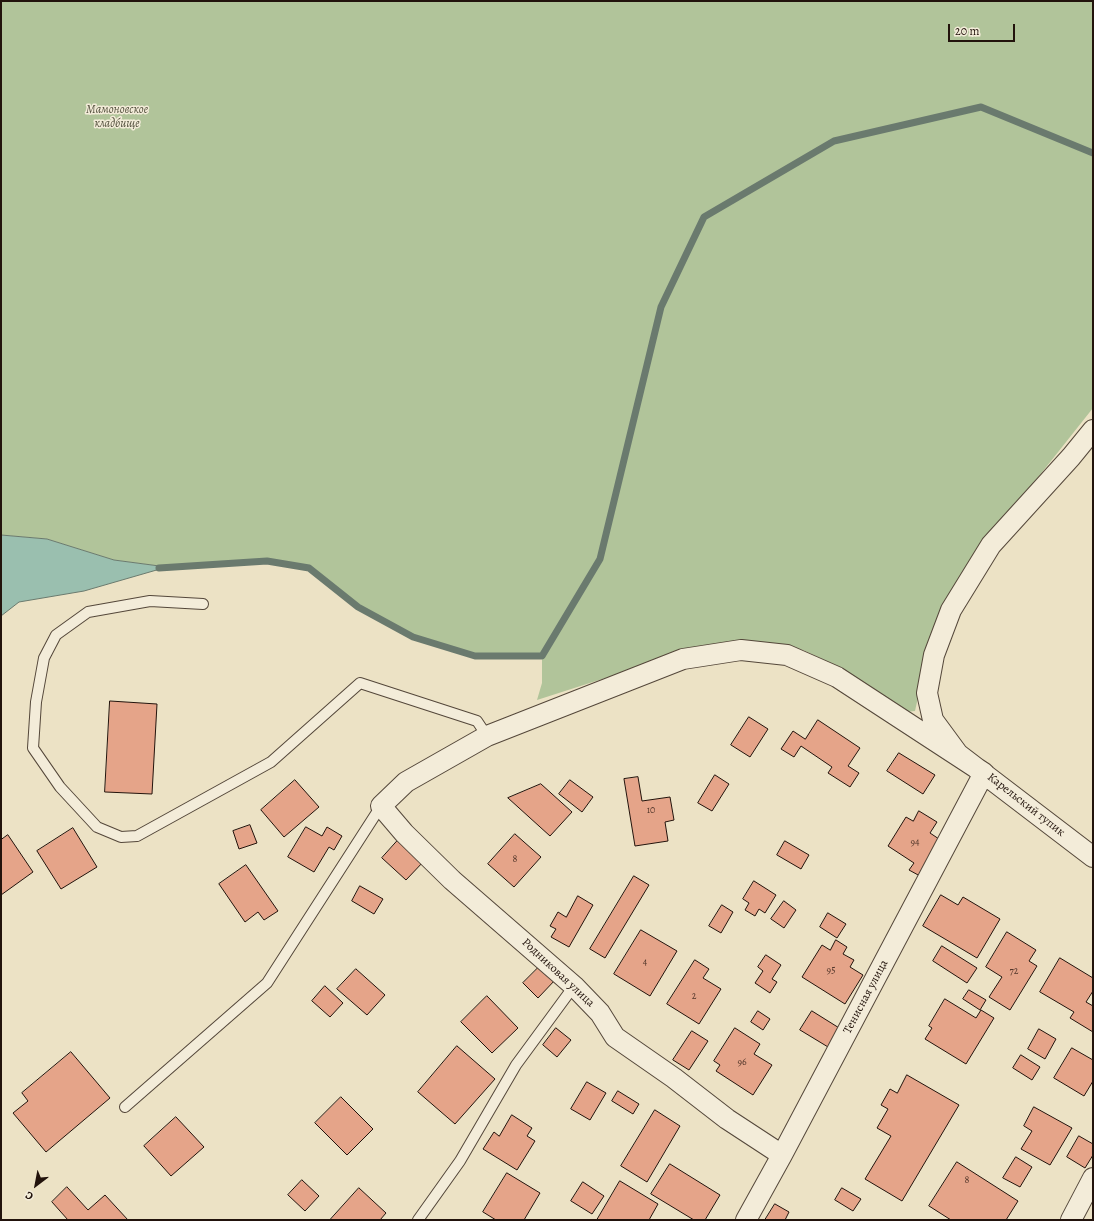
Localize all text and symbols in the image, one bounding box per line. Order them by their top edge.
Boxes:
scale bar [950,16,1017,42]
text: 20 m [955,23,979,39]
park label: Мамоновское кладбище [86,103,148,131]
street label: Карельский тупик [984,770,1068,840]
house number: 10 [647,805,655,817]
house number: 94 [910,837,920,849]
house number: 8 [513,854,517,866]
street label: Родниковая улица [519,936,597,1010]
house number: 4 [643,957,647,969]
street label: Тенисная улица [840,957,892,1037]
house number: 95 [827,965,835,977]
house number: 72 [1010,966,1018,978]
house number: 2 [692,991,696,1003]
house number: 96 [737,1057,747,1069]
north arrow [16,1165,56,1205]
house number: 8 [965,1175,969,1187]
text: С [23,1187,36,1204]

